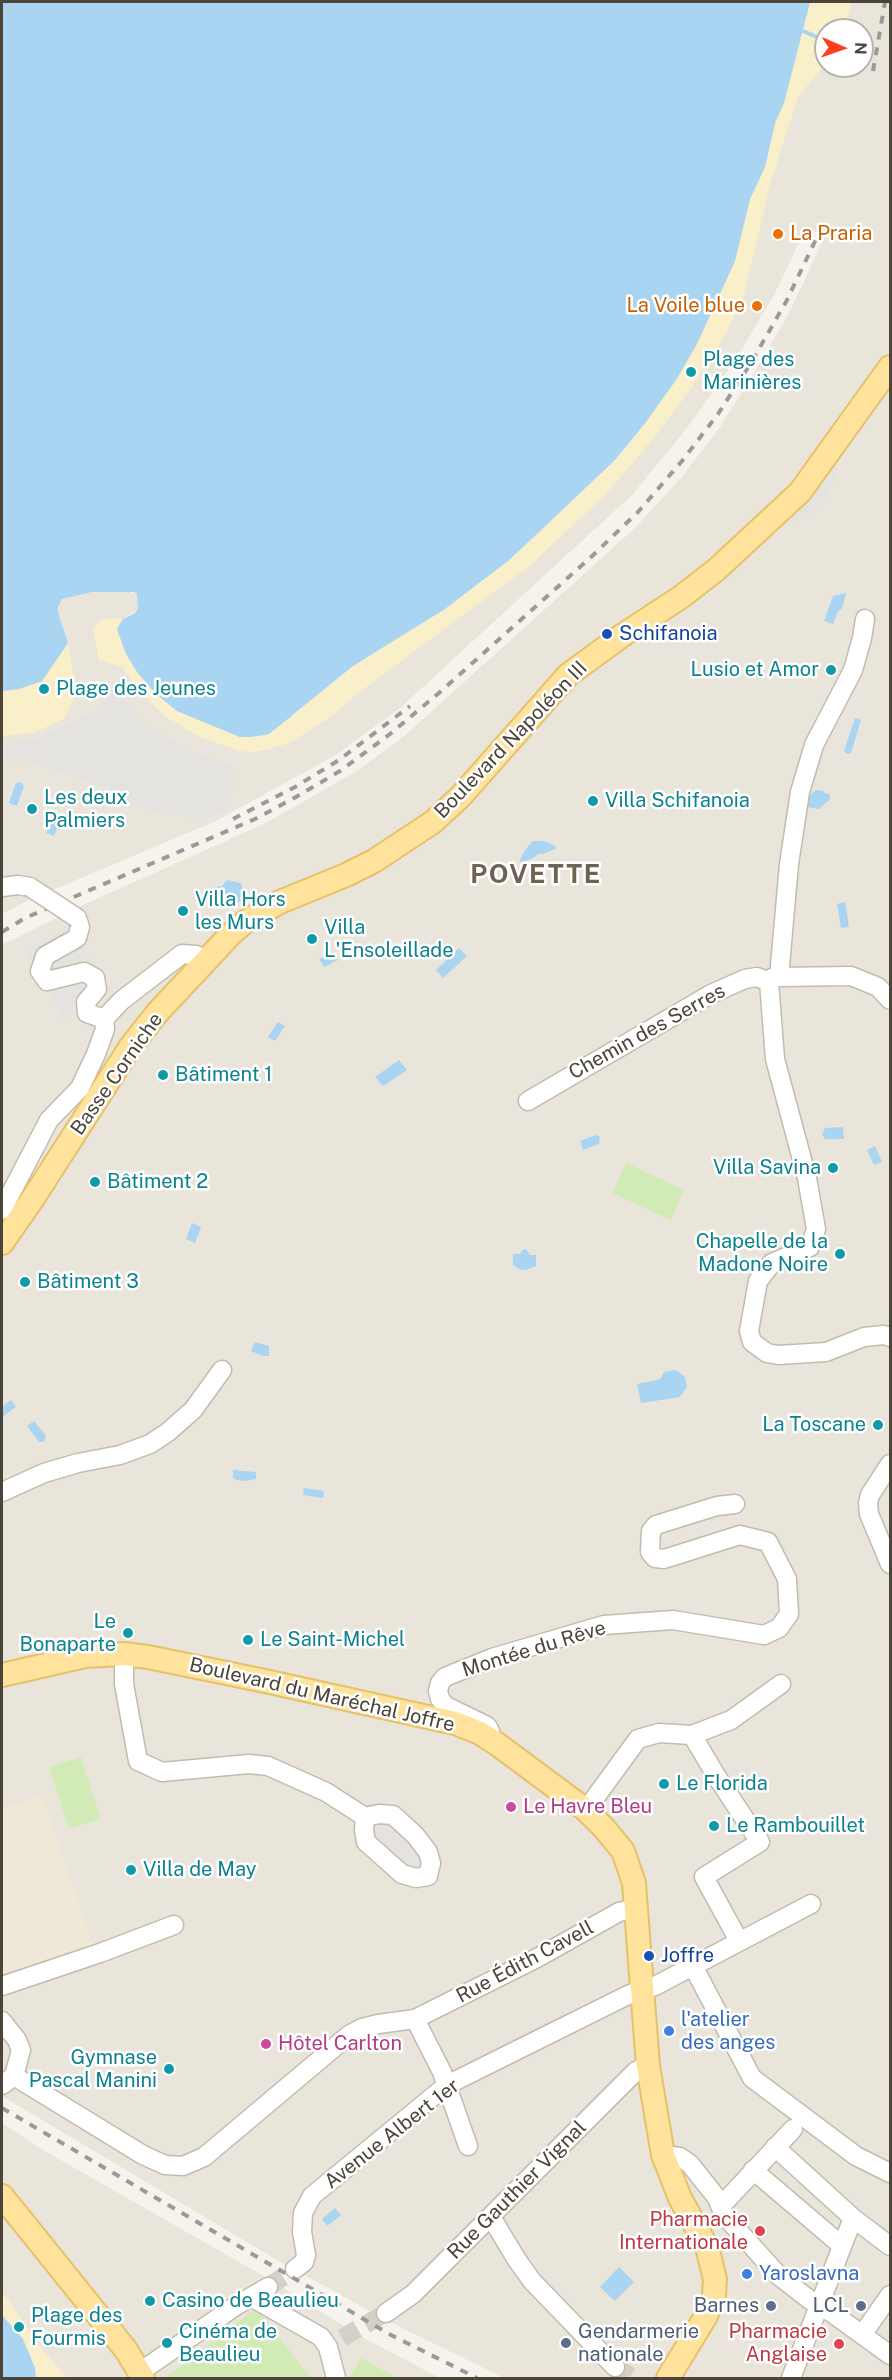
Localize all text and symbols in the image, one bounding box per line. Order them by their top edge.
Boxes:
north arrow [814,18,874,78]
text: N [851,42,870,55]
place label: La Praria [790,222,872,246]
marker: La Praria [771,227,785,241]
place label: La Voile blue [627,294,745,318]
marker: La Voile blue [750,299,764,313]
place label: Plage des Marinières [703,348,801,395]
marker: Plage des Marinières [684,365,698,379]
place label: Schifanoia [619,622,718,646]
marker: Schifanoia [600,627,614,641]
street label: Boulevard Napoléon III [430,656,592,824]
place label: Lusio et Amor [690,658,819,682]
marker: Lusio et Amor [824,663,838,677]
place label: Plage des Jeunes [56,677,216,701]
marker: Plage des Jeunes [37,682,51,696]
place label: Les deux Palmiers [44,786,128,833]
place label: Villa Schifanoia [605,789,750,813]
marker: Villa Schifanoia [586,794,600,808]
marker: Les deux Palmiers [25,802,39,816]
district label: POVETTE [470,859,602,891]
place label: Villa Hors les Murs [195,888,286,935]
marker: Villa Hors les Murs [176,904,190,918]
place label: Villa L'Ensoleillade [324,916,454,963]
marker: Villa L'Ensoleillade [305,932,319,946]
street label: Chemin des Serres [565,979,729,1085]
street label: Basse Corniche [66,1008,168,1140]
place label: Bâtiment 1 [175,1063,272,1087]
marker: Bâtiment 1 [156,1068,170,1082]
place label: Villa Savina [713,1156,821,1180]
marker: Villa Savina [826,1161,840,1175]
place label: Bâtiment 2 [107,1170,208,1194]
marker: Bâtiment 2 [88,1175,102,1189]
place label: Chapelle de la Madone Noire [696,1230,828,1277]
marker: Chapelle de la Madone Noire [833,1247,847,1261]
place label: Bâtiment 3 [37,1270,139,1294]
marker: Bâtiment 3 [18,1275,32,1289]
place label: La Toscane [762,1413,866,1437]
marker: La Toscane [871,1418,885,1432]
place label: Le Bonaparte [19,1610,116,1657]
street label: Montée du Rêve [459,1616,609,1682]
marker: Le Bonaparte [121,1626,135,1640]
place label: Le Saint-Michel [260,1628,405,1652]
marker: Le Saint-Michel [241,1633,255,1647]
street label: Boulevard du Maréchal Joffre [187,1653,457,1737]
place label: Le Florida [676,1772,768,1796]
marker: Le Florida [657,1777,671,1791]
place label: Le Havre Bleu [523,1795,652,1819]
marker: Le Havre Bleu [504,1800,518,1814]
place label: Le Rambouillet [726,1814,865,1838]
marker: Le Rambouillet [707,1819,721,1833]
place label: Villa de May [143,1858,256,1882]
marker: Villa de May [124,1863,138,1877]
street label: Rue Édith Cavell [452,1916,598,2008]
place label: Joffre [661,1944,714,1968]
marker: Joffre [642,1949,656,1963]
place label: l'atelier des anges [681,2008,775,2055]
marker: l'atelier des anges [662,2024,676,2038]
place label: Hôtel Carlton [278,2032,402,2056]
marker: Hôtel Carlton [259,2037,273,2051]
place label: Gymnase Pascal Manini [29,2046,157,2093]
marker: Gymnase Pascal Manini [162,2062,176,2076]
street label: Avenue Albert 1er [320,2074,464,2194]
street label: Rue Gauthier Vignal [443,2116,591,2264]
place label: Pharmacie Internationale [619,2208,748,2255]
marker: Pharmacie Internationale [753,2224,767,2238]
place label: Yaroslavna [759,2262,859,2286]
marker: Yaroslavna [740,2267,754,2281]
place label: Casino de Beaulieu [162,2289,339,2313]
marker: Casino de Beaulieu [143,2294,157,2308]
place label: Barnes [694,2294,759,2318]
place label: LCL [813,2294,849,2318]
marker: Barnes [764,2299,778,2313]
marker: LCL [854,2299,868,2313]
place label: Plage des Fourmis [31,2304,122,2351]
marker: Plage des Fourmis [12,2320,26,2334]
place label: Cinéma de Beaulieu [179,2320,277,2367]
place label: Gendarmerie nationale [578,2320,699,2367]
place label: Pharmacie Anglaise [729,2320,827,2367]
marker: Cinéma de Beaulieu [160,2336,174,2350]
marker: Gendarmerie nationale [559,2336,573,2350]
marker: Pharmacie Anglaise [832,2337,846,2351]

